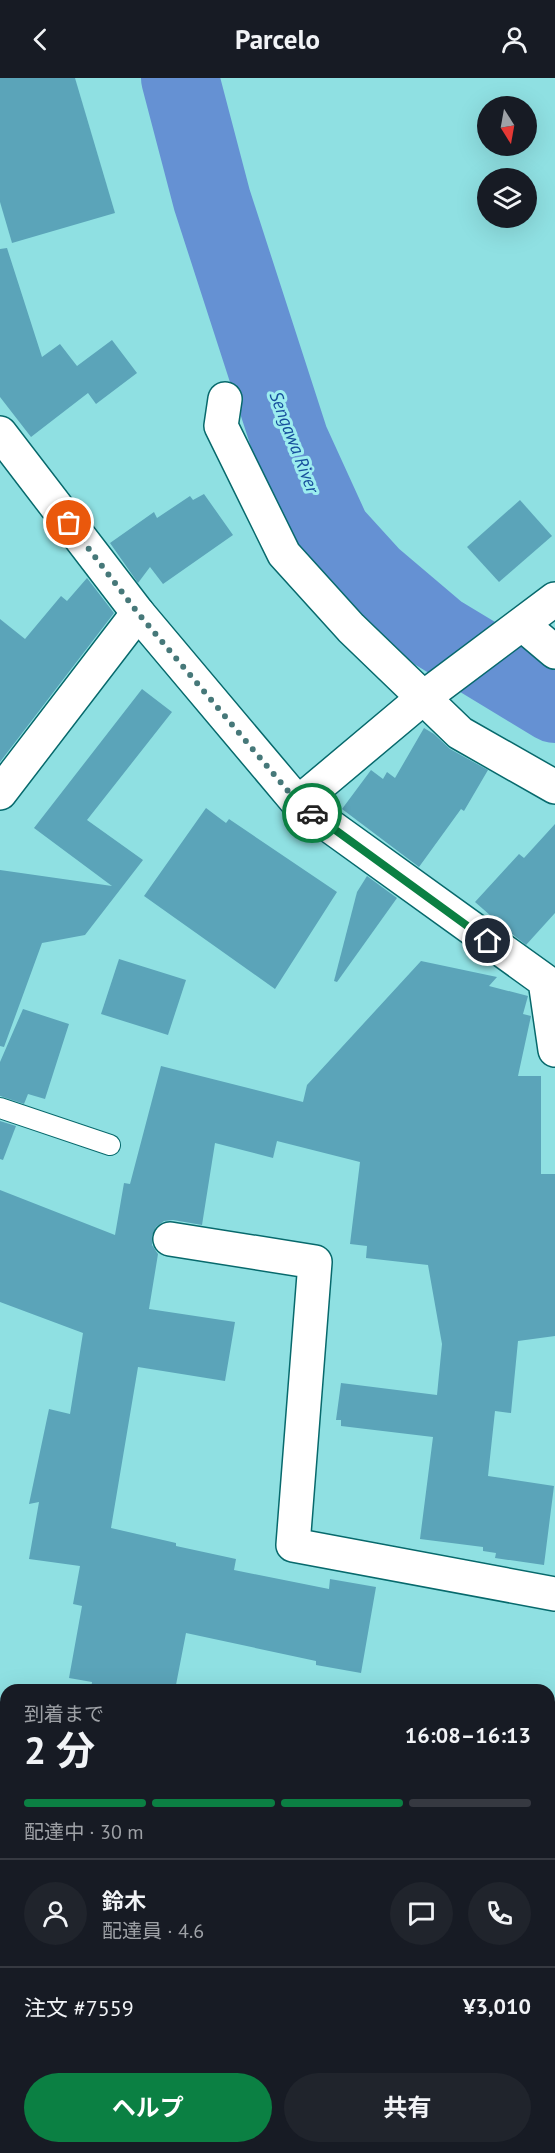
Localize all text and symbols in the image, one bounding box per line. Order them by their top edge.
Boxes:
text: Parcelo [235,22,320,56]
icon: back [24,23,57,56]
icon: person [498,23,531,56]
north arrow [477,96,537,156]
map controls [477,96,537,228]
button: layers [477,168,537,228]
water label: Sengawa River [265,388,325,497]
pin [43,497,94,548]
icon: bag [52,506,85,539]
courier [282,783,342,843]
icon: car [296,797,329,830]
pin [462,915,513,966]
icon: home [471,924,504,957]
text: 到着まで [24,1701,104,1727]
text: 16:08–16:13 [405,1721,531,1749]
text: 2 分 [24,1724,95,1775]
text: 配達中 · 30 m [24,1819,143,1845]
button: person [24,1882,87,1945]
button: chat [390,1882,453,1945]
button: phone [468,1882,531,1945]
text: 鈴木 [102,1887,146,1915]
text: 配達員 · 4.6 [102,1918,204,1944]
text: ¥3,010 [463,1992,531,2020]
text: 注文 #7559 [24,1994,134,2022]
button: ヘルプ [24,2073,272,2142]
button: 共有 [284,2073,531,2142]

